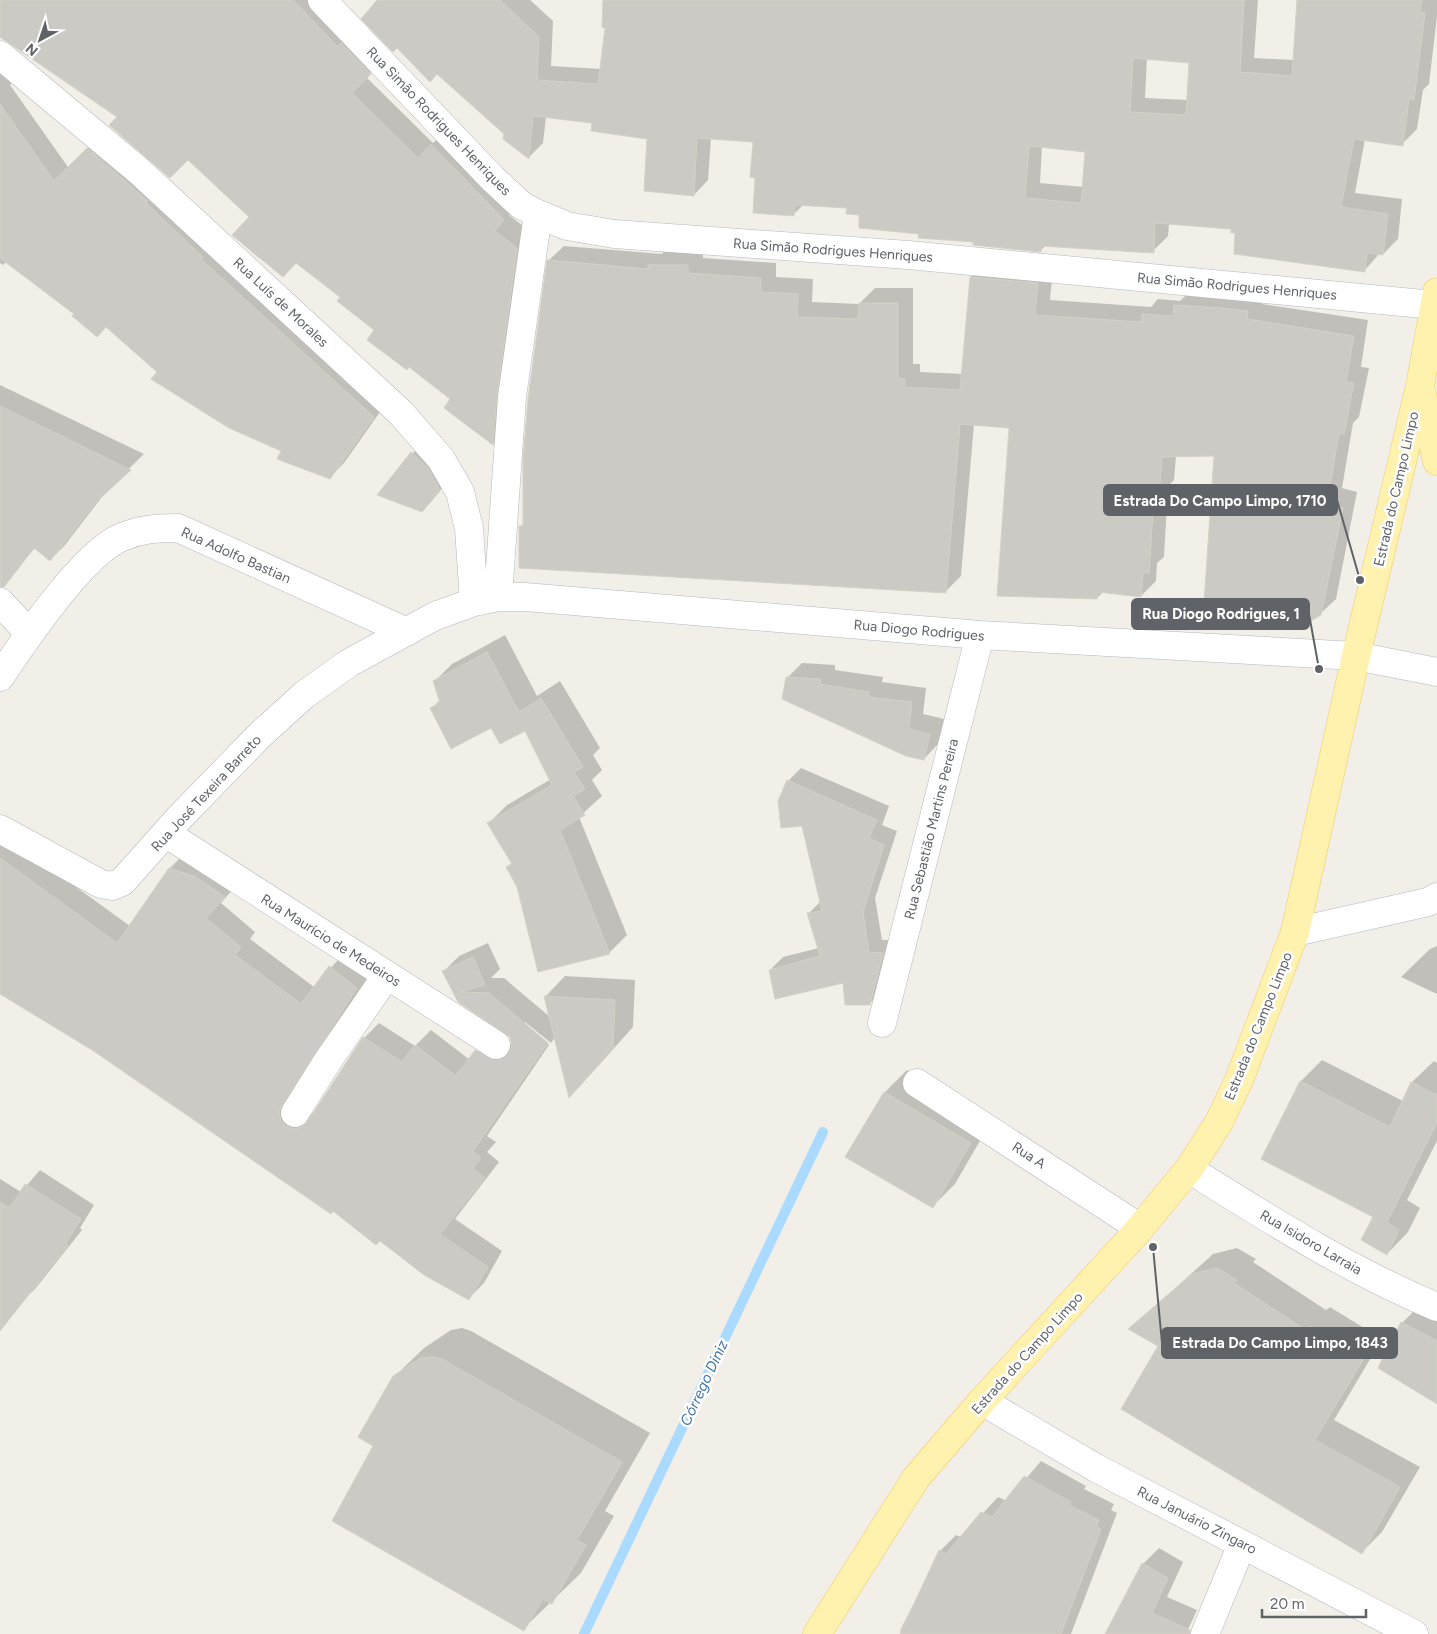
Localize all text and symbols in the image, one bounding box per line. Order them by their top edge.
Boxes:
north arrow [15,15,65,65]
text: N [22,40,42,60]
street label: Rua Simão Rodrigues Henriques [363,43,514,199]
street label: Rua Simão Rodrigues Henriques [732,235,934,266]
street label: Rua Luís de Morales [230,254,332,351]
street label: Rua Simão Rodrigues Henriques [1136,269,1338,304]
street label: Estrada do Campo Limpo [1370,410,1423,568]
callout: Estrada Do Campo Limpo, 1710 [1104,485,1337,515]
text: Estrada Do Campo Limpo, 1710 [1113,492,1327,510]
street label: Rua Adolfo Bastian [178,524,293,587]
callout: Rua Diogo Rodrigues, 1 [1132,599,1309,629]
text: Rua Diogo Rodrigues, 1 [1142,605,1300,623]
street label: Rua Diogo Rodrigues [853,616,985,645]
street label: Rua José Texeira Barreto [148,731,265,855]
street label: Rua Sebastião Martins Pereira [901,737,962,921]
street label: Rua Maurício de Medeiros [258,890,404,990]
street label: Estrada do Campo Limpo [1221,950,1296,1103]
street label: Rua A [1009,1138,1049,1173]
street label: Rua Isidoro Larraia [1257,1206,1365,1278]
street label: Estrada do Campo Limpo [968,1289,1087,1418]
callout: Estrada Do Campo Limpo, 1843 [1162,1328,1397,1358]
text: Estrada Do Campo Limpo, 1843 [1172,1334,1388,1352]
water label: Córrego Diniz [676,1337,732,1429]
street label: Rua Januário Zingaro [1134,1483,1259,1558]
scale bar [1262,1586,1366,1618]
text: 20 m [1270,1595,1304,1613]

